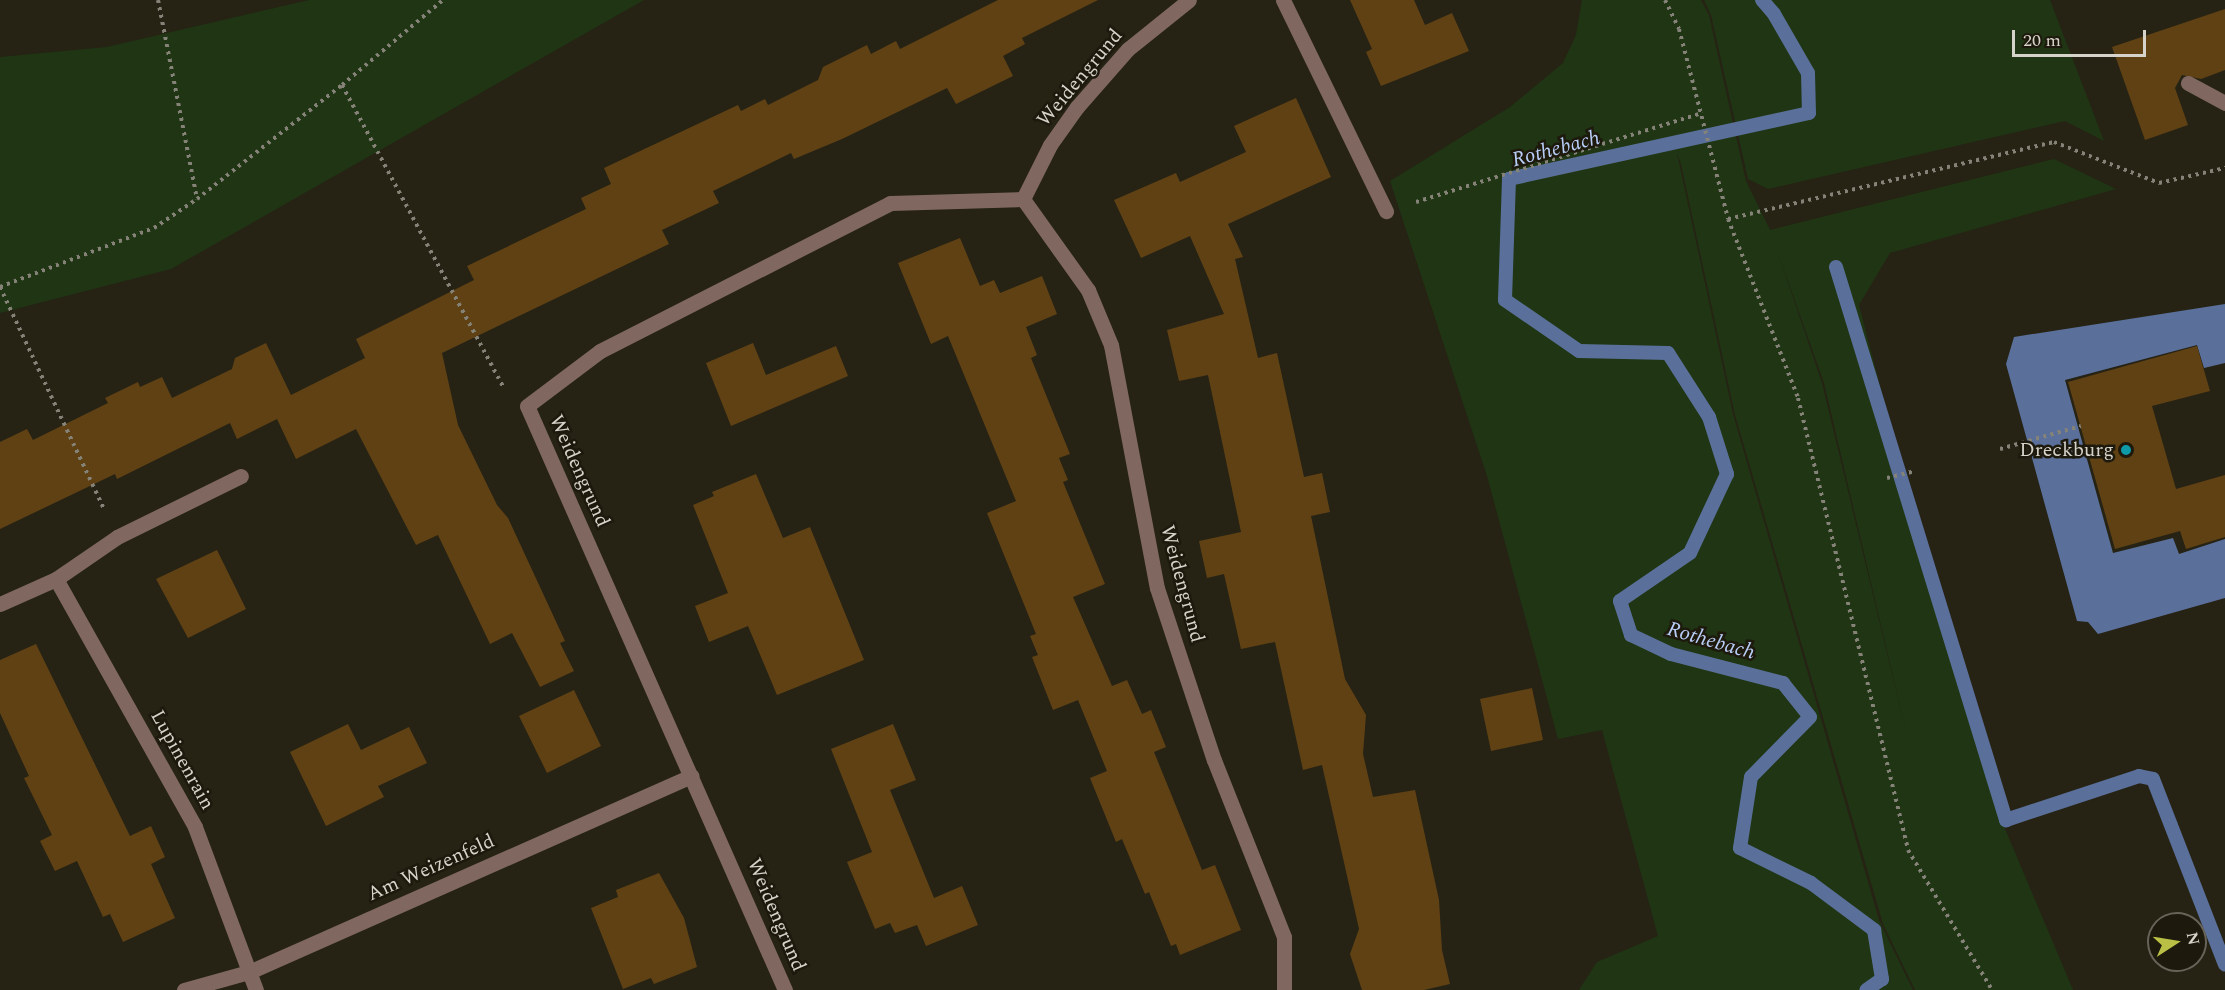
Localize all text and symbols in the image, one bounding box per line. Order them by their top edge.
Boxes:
scale bar [2015,18,2148,56]
street label: Weidengrund [1032,24,1128,132]
text: 20 m [2023,27,2061,54]
water label: Rothebach [1509,125,1603,173]
street label: Weidengrund [544,411,614,531]
place label: Dreckburg [2019,438,2114,462]
marker: Dreckburg [2119,443,2133,457]
street label: Weidengrund [1155,523,1209,645]
water label: Rothebach [1664,616,1758,666]
street label: Lupinenrain [145,706,219,814]
street label: Am Weizenfeld [364,829,498,907]
street label: Weidengrund [741,855,811,975]
north arrow [2147,912,2207,972]
text: N [2180,930,2206,948]

